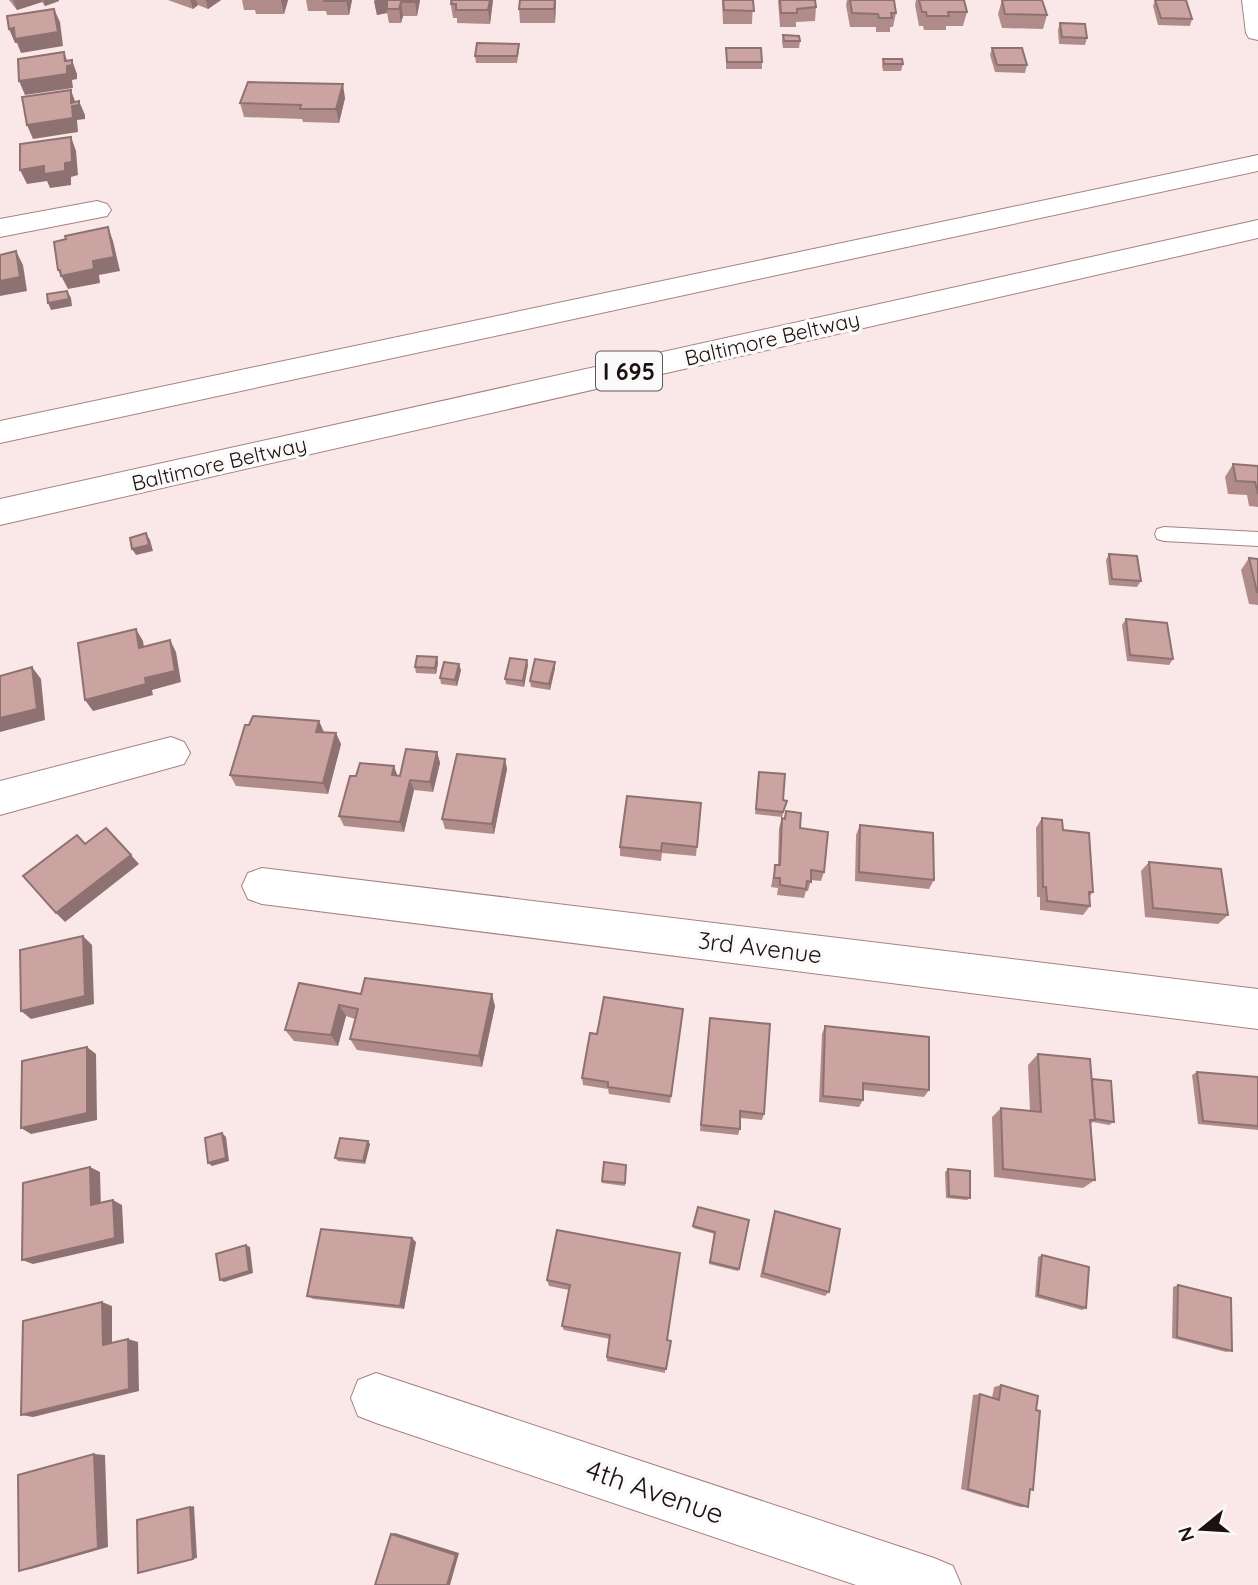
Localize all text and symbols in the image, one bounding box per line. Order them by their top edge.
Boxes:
street label: Baltimore Beltway [682,305,862,371]
road number: I 695 [596,352,662,390]
street label: Baltimore Beltway [129,430,309,496]
street label: 3rd Avenue [696,925,824,969]
street label: 4th Avenue [581,1451,729,1531]
north arrow [1167,1494,1237,1564]
text: N [1172,1524,1199,1545]

